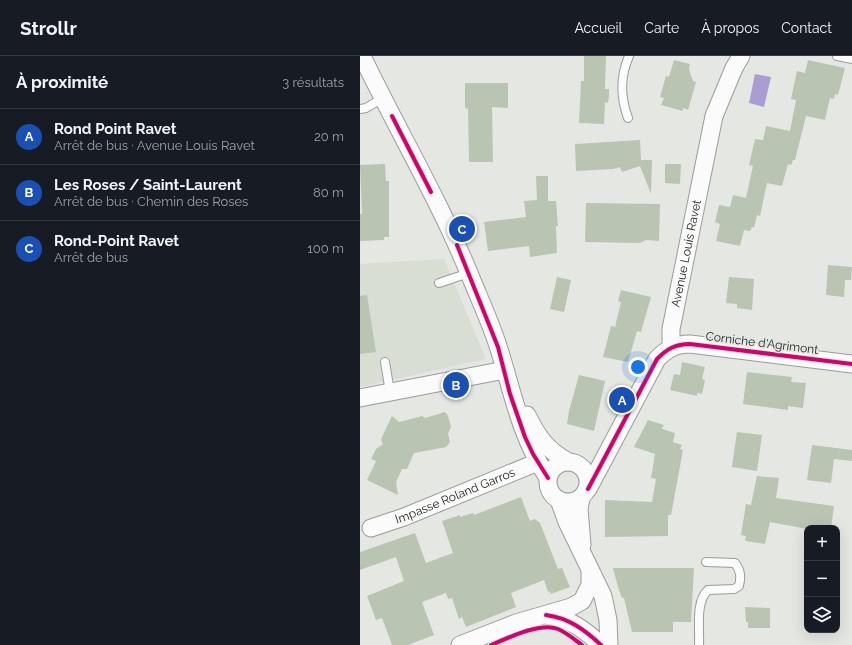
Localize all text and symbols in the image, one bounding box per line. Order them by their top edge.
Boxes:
text: Strollr [20,17,77,39]
text: Accueil [574,20,622,36]
text: Carte [644,20,679,36]
text: À propos [701,20,759,36]
text: Contact [781,20,832,36]
text: À proximité [16,72,108,92]
text: 3 résultats [282,75,344,90]
text: Rond Point Ravet [54,120,176,138]
text: A [25,129,33,144]
text: 20 m [314,129,344,144]
text: Arrêt de bus · Avenue Louis Ravet [54,138,255,153]
text: Les Roses / Saint-Laurent [54,176,242,194]
text: B [25,185,33,200]
text: 80 m [313,185,344,200]
text: Arrêt de bus · Chemin des Roses [54,194,248,209]
street label: Avenue Louis Ravet [669,199,704,308]
pin: C [449,214,475,244]
text: Rond-Point Ravet [54,232,179,250]
text: C [25,241,33,256]
text: 100 m [307,241,344,256]
text: Arrêt de bus [54,250,128,265]
street label: Corniche d'Agrimont [705,329,819,357]
your location [628,357,648,377]
pin: B [443,370,469,400]
pin: A [609,385,635,415]
street label: Impasse Roland Garros [393,465,517,526]
map controls [804,525,840,633]
button: + [804,525,840,561]
button: − [804,561,840,597]
button: layers [804,597,840,633]

